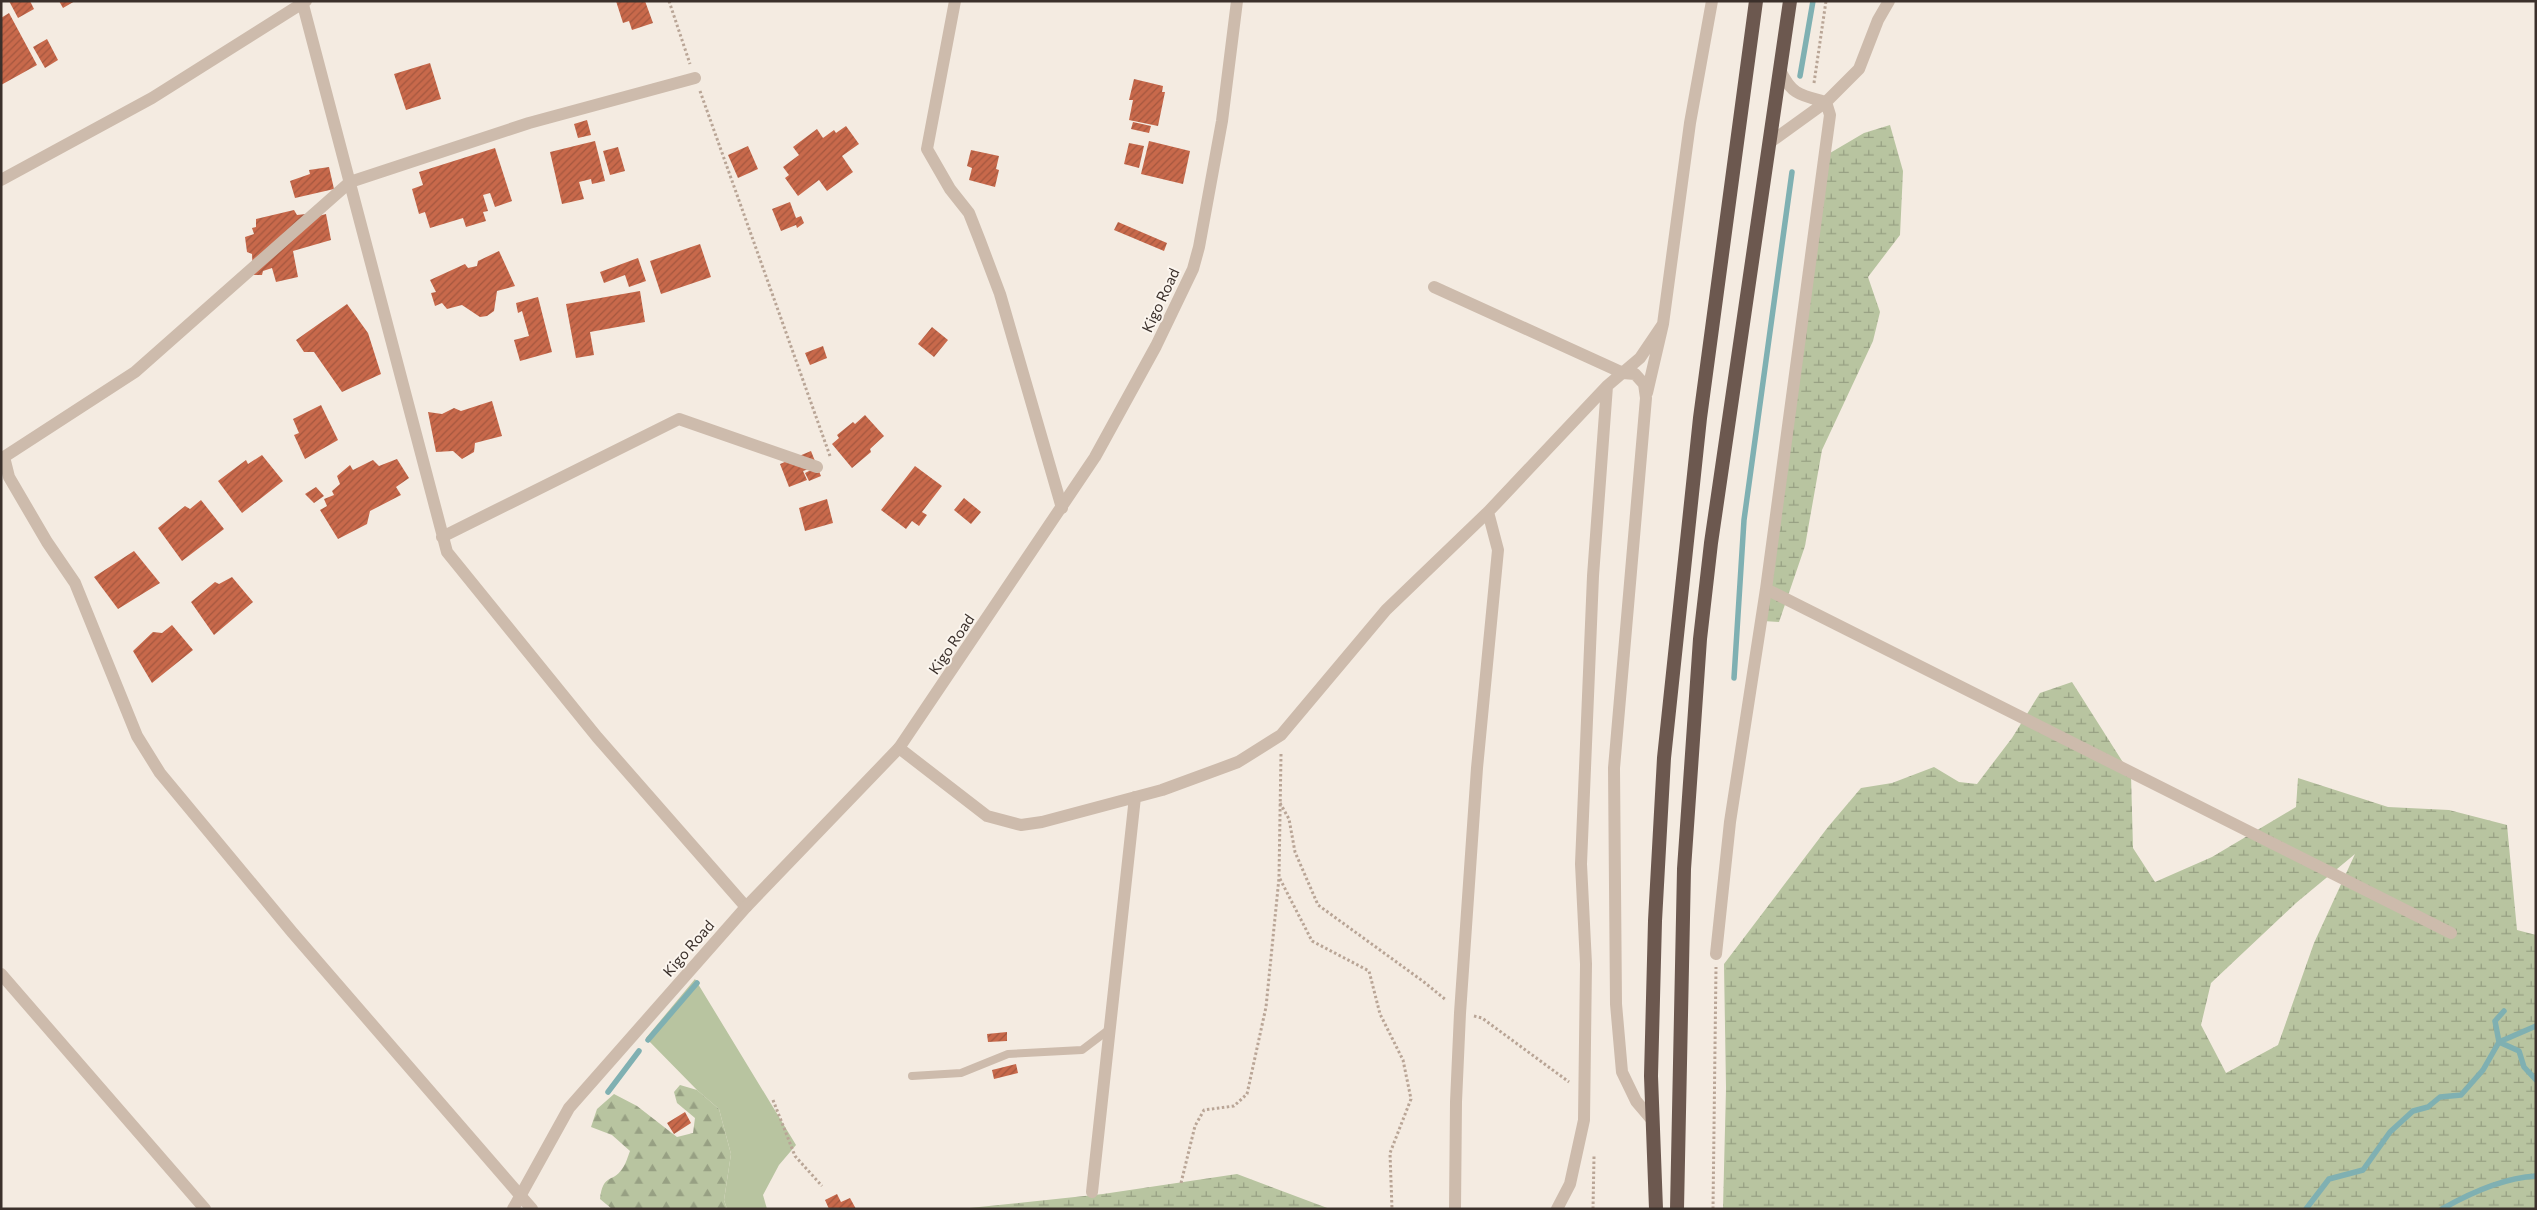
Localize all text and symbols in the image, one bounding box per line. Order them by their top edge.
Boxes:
street label: Kigo Road [1137,265,1183,335]
street label: Kigo Road [924,610,978,678]
street label: Kigo Road [659,916,717,980]

